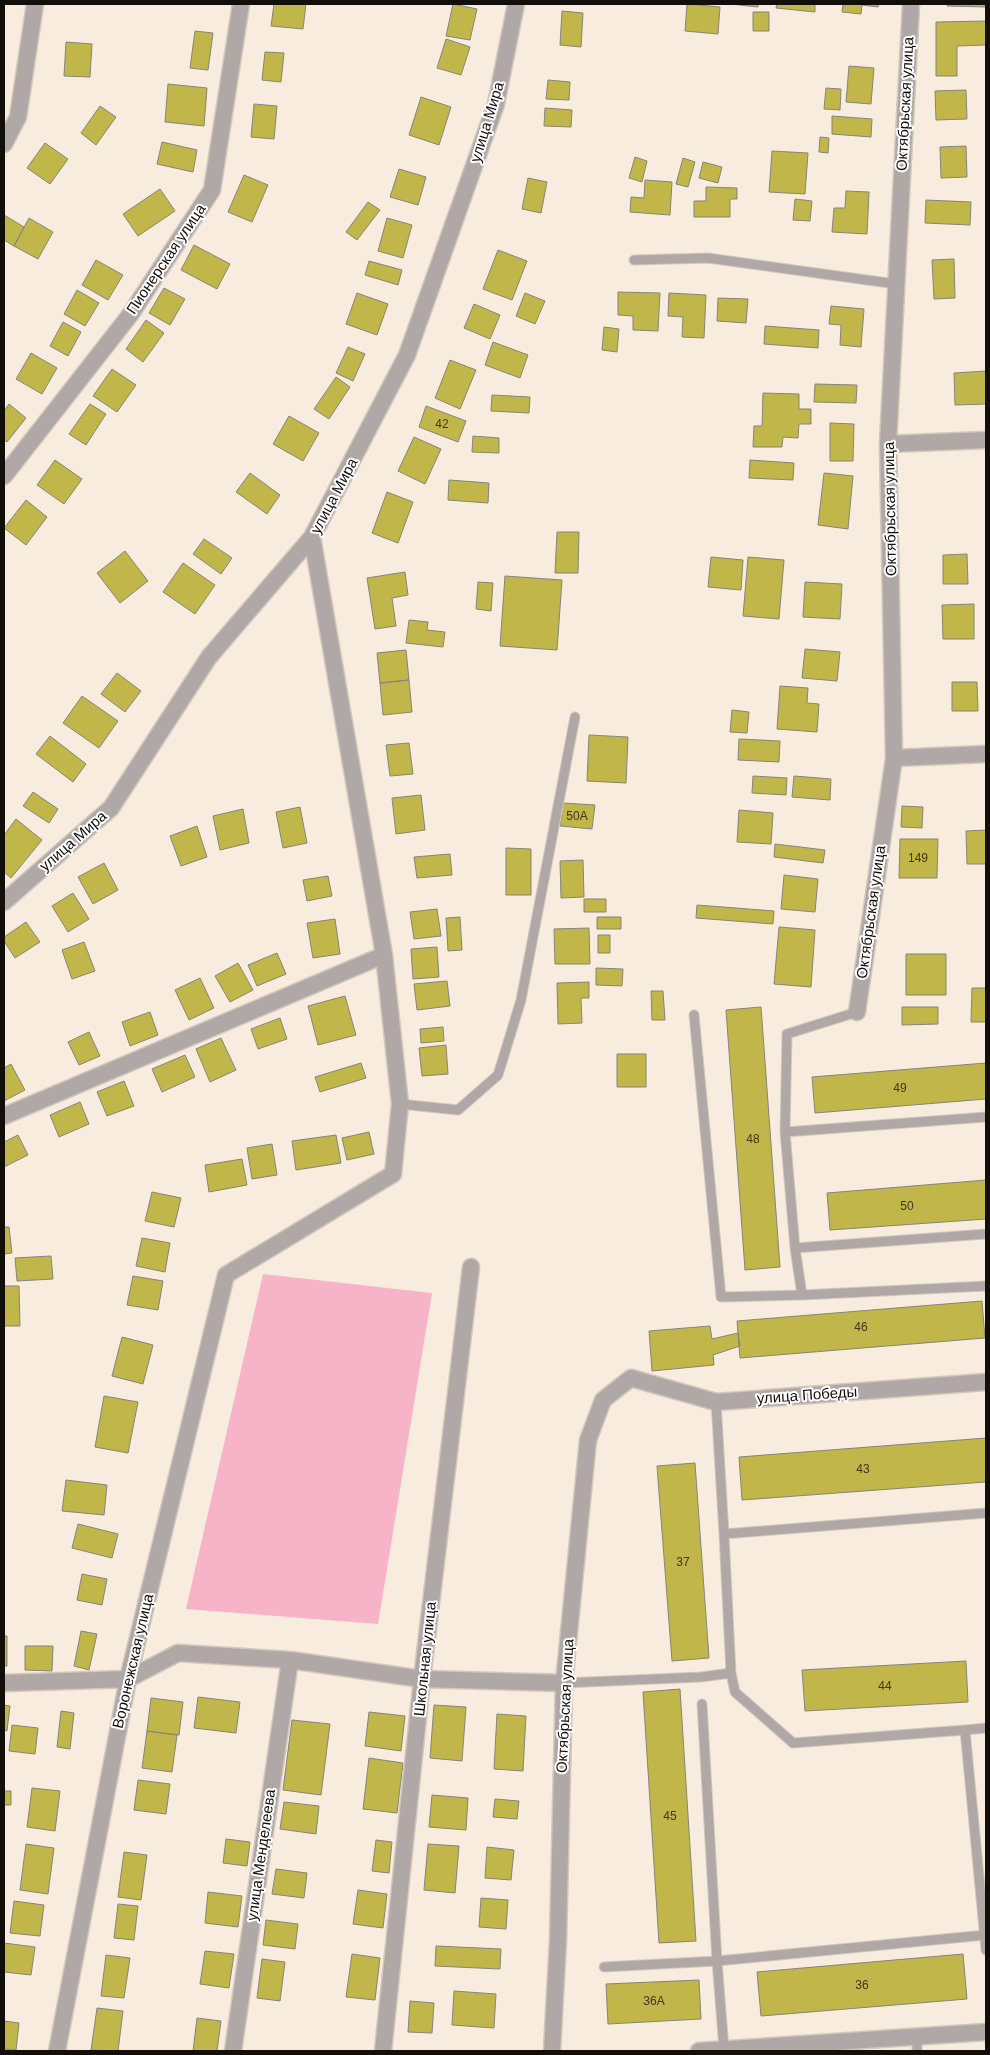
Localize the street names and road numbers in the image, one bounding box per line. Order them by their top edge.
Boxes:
street label: Октябрьская улица [892,36,917,172]
street label: улица Мира [466,79,507,164]
street label: Пионерская улица [123,200,209,317]
street label: Октябрьская улица [880,441,899,576]
street label: улица Мира [307,455,361,536]
street label: улица Мира [36,807,110,874]
street label: Октябрьская улица [853,844,888,980]
street label: улица Победы [756,1383,858,1406]
street label: Воронежская улица [109,1591,156,1730]
street label: Школьная улица [410,1600,439,1717]
street label: Октябрьская улица [552,1638,577,1774]
street label: улица Менделеева [243,1787,278,1922]

